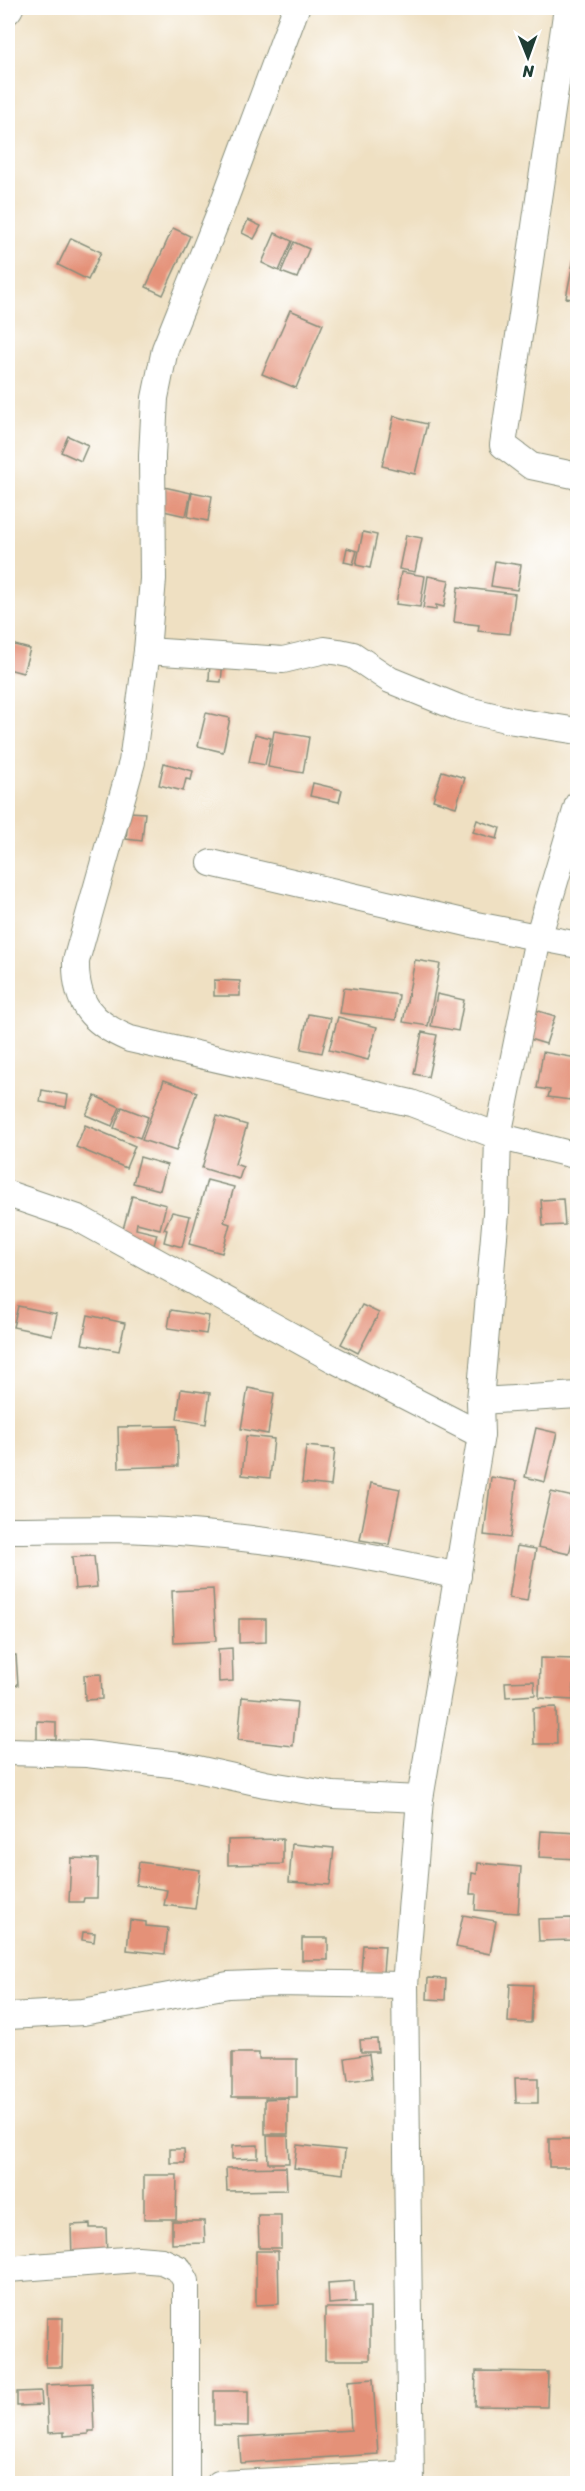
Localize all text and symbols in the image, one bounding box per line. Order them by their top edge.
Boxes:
north arrow [498,27,558,87]
text: N [522,57,535,86]

